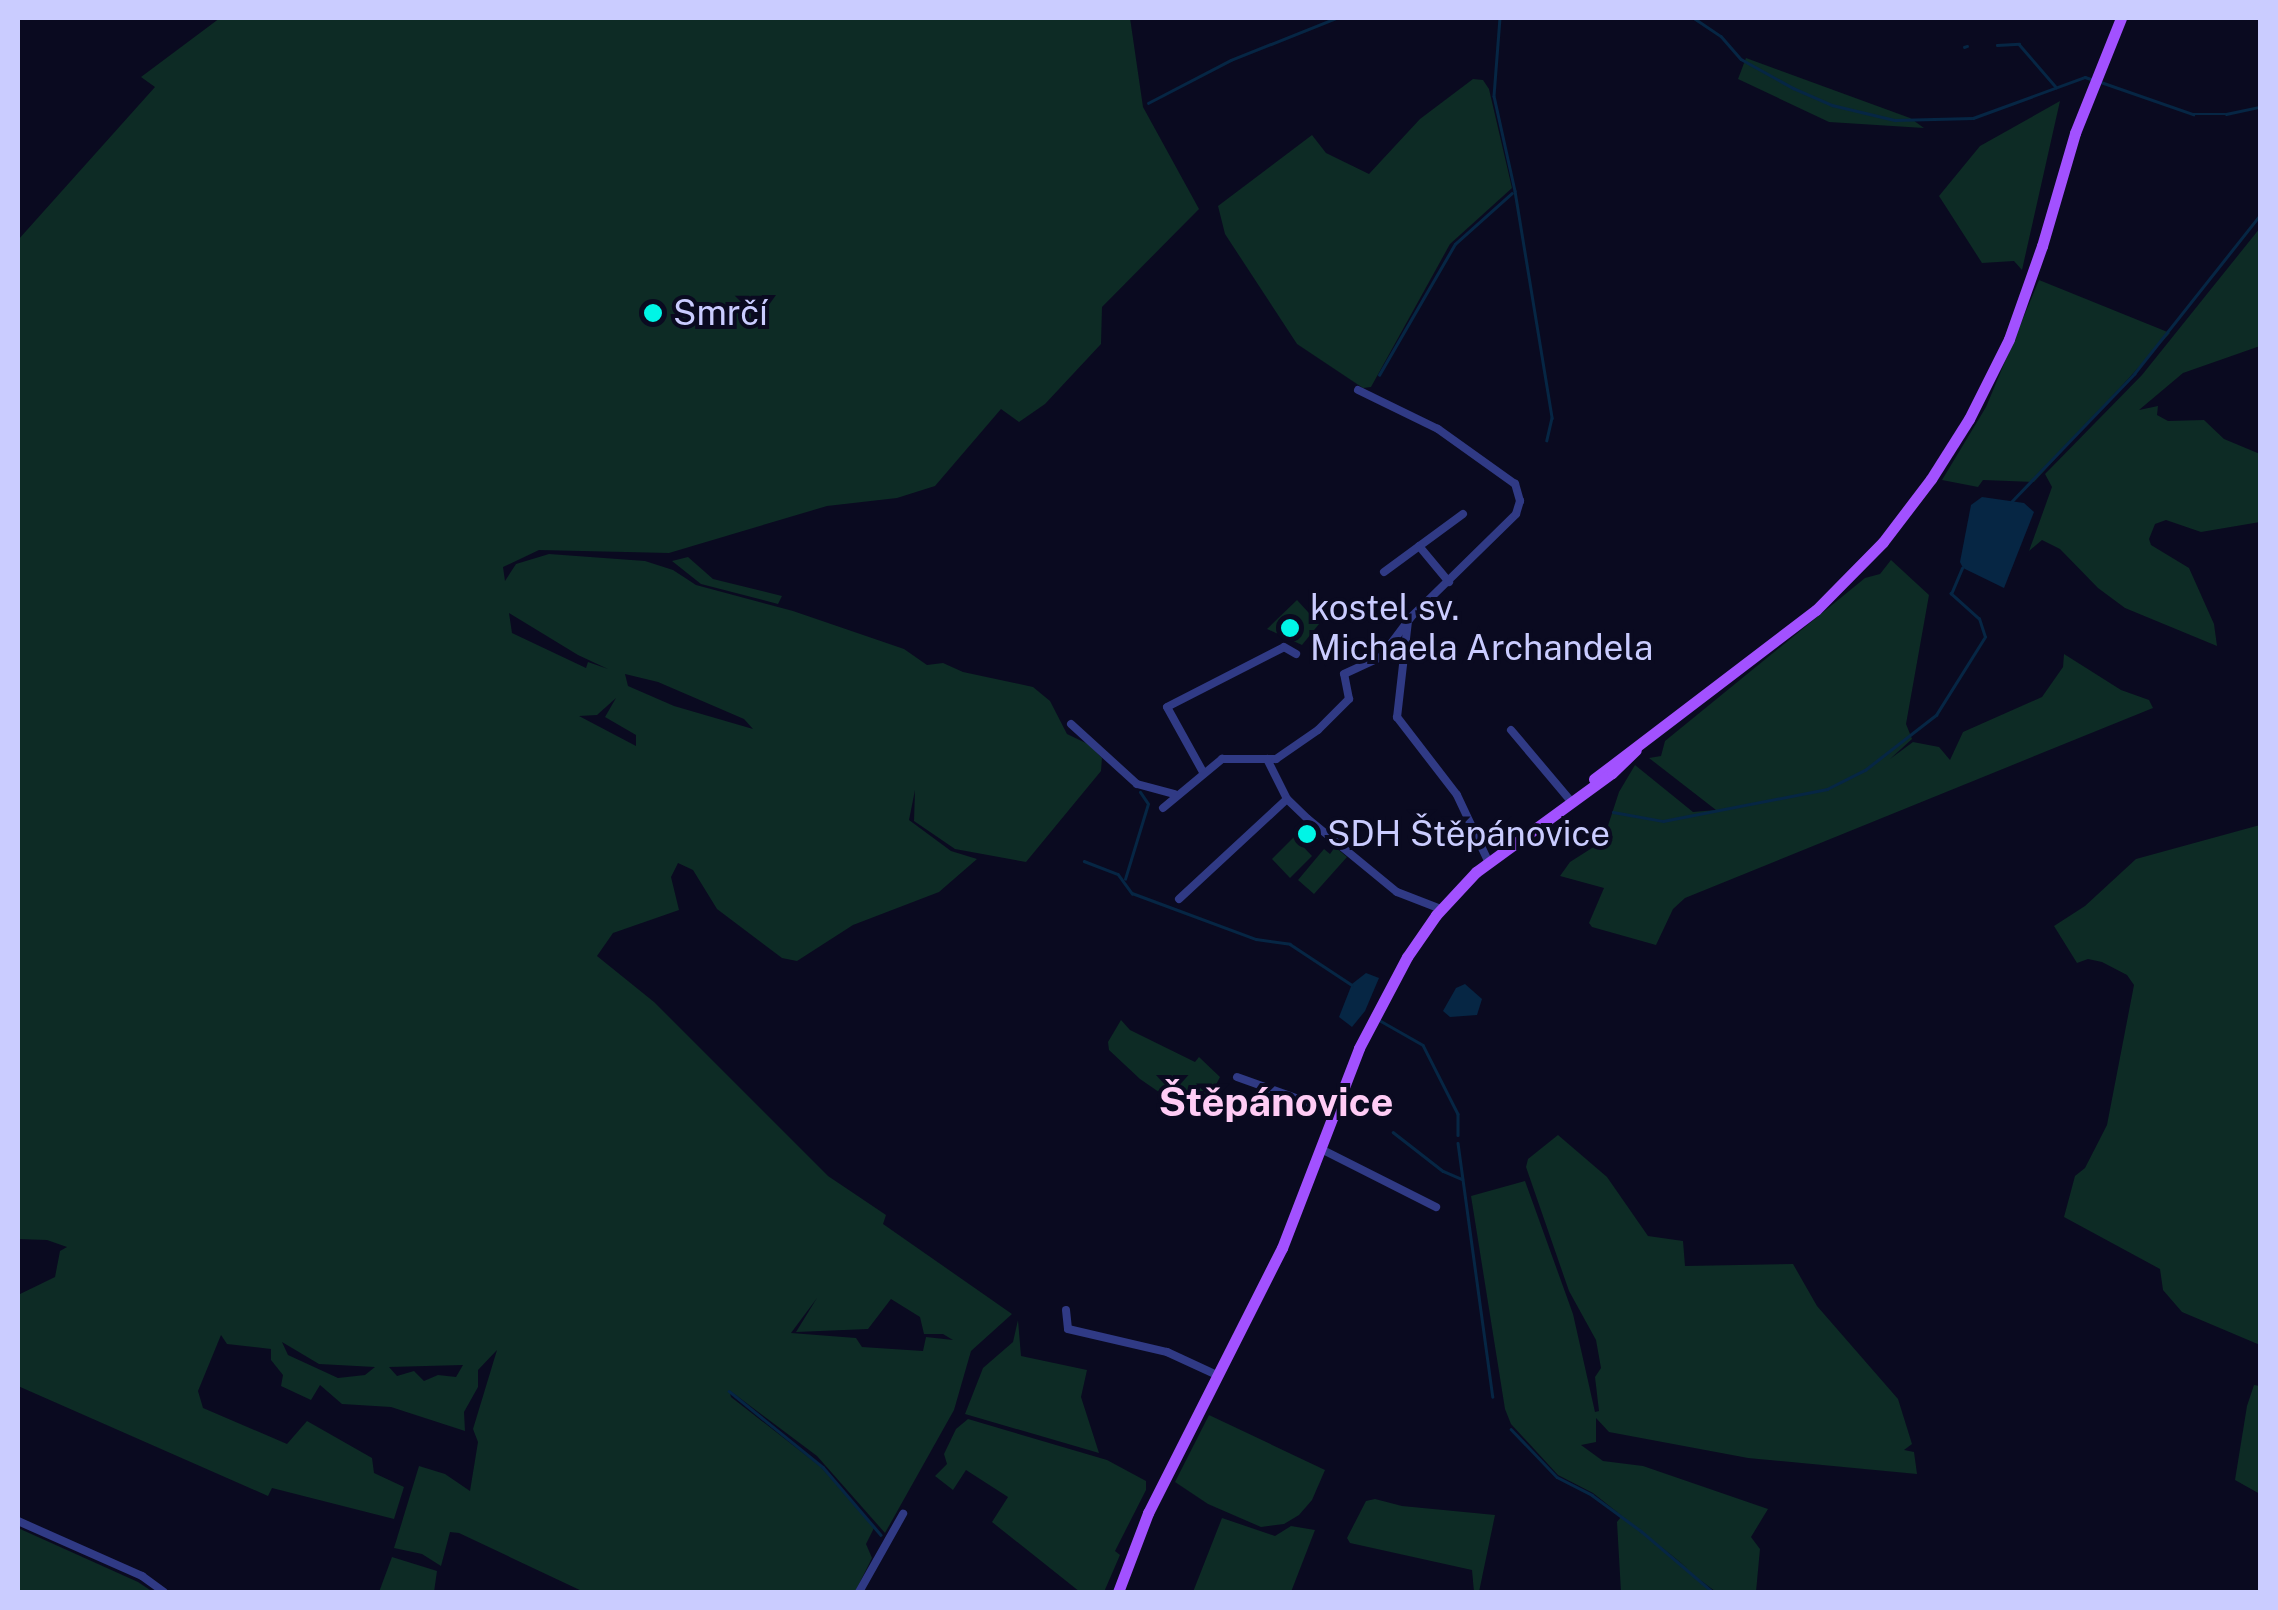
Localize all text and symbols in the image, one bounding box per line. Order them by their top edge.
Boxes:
place label: Smrčí [673,292,768,334]
marker: Smrčí [642,302,664,324]
place label: kostel sv. Michaela Archandela [1310,587,1653,669]
marker: kostel sv. Michaela Archandela [1279,617,1301,639]
place label: SDH Štěpánovice [1327,813,1610,855]
marker: SDH Štěpánovice [1296,823,1318,845]
district label: Štěpánovice [1158,1078,1394,1126]

